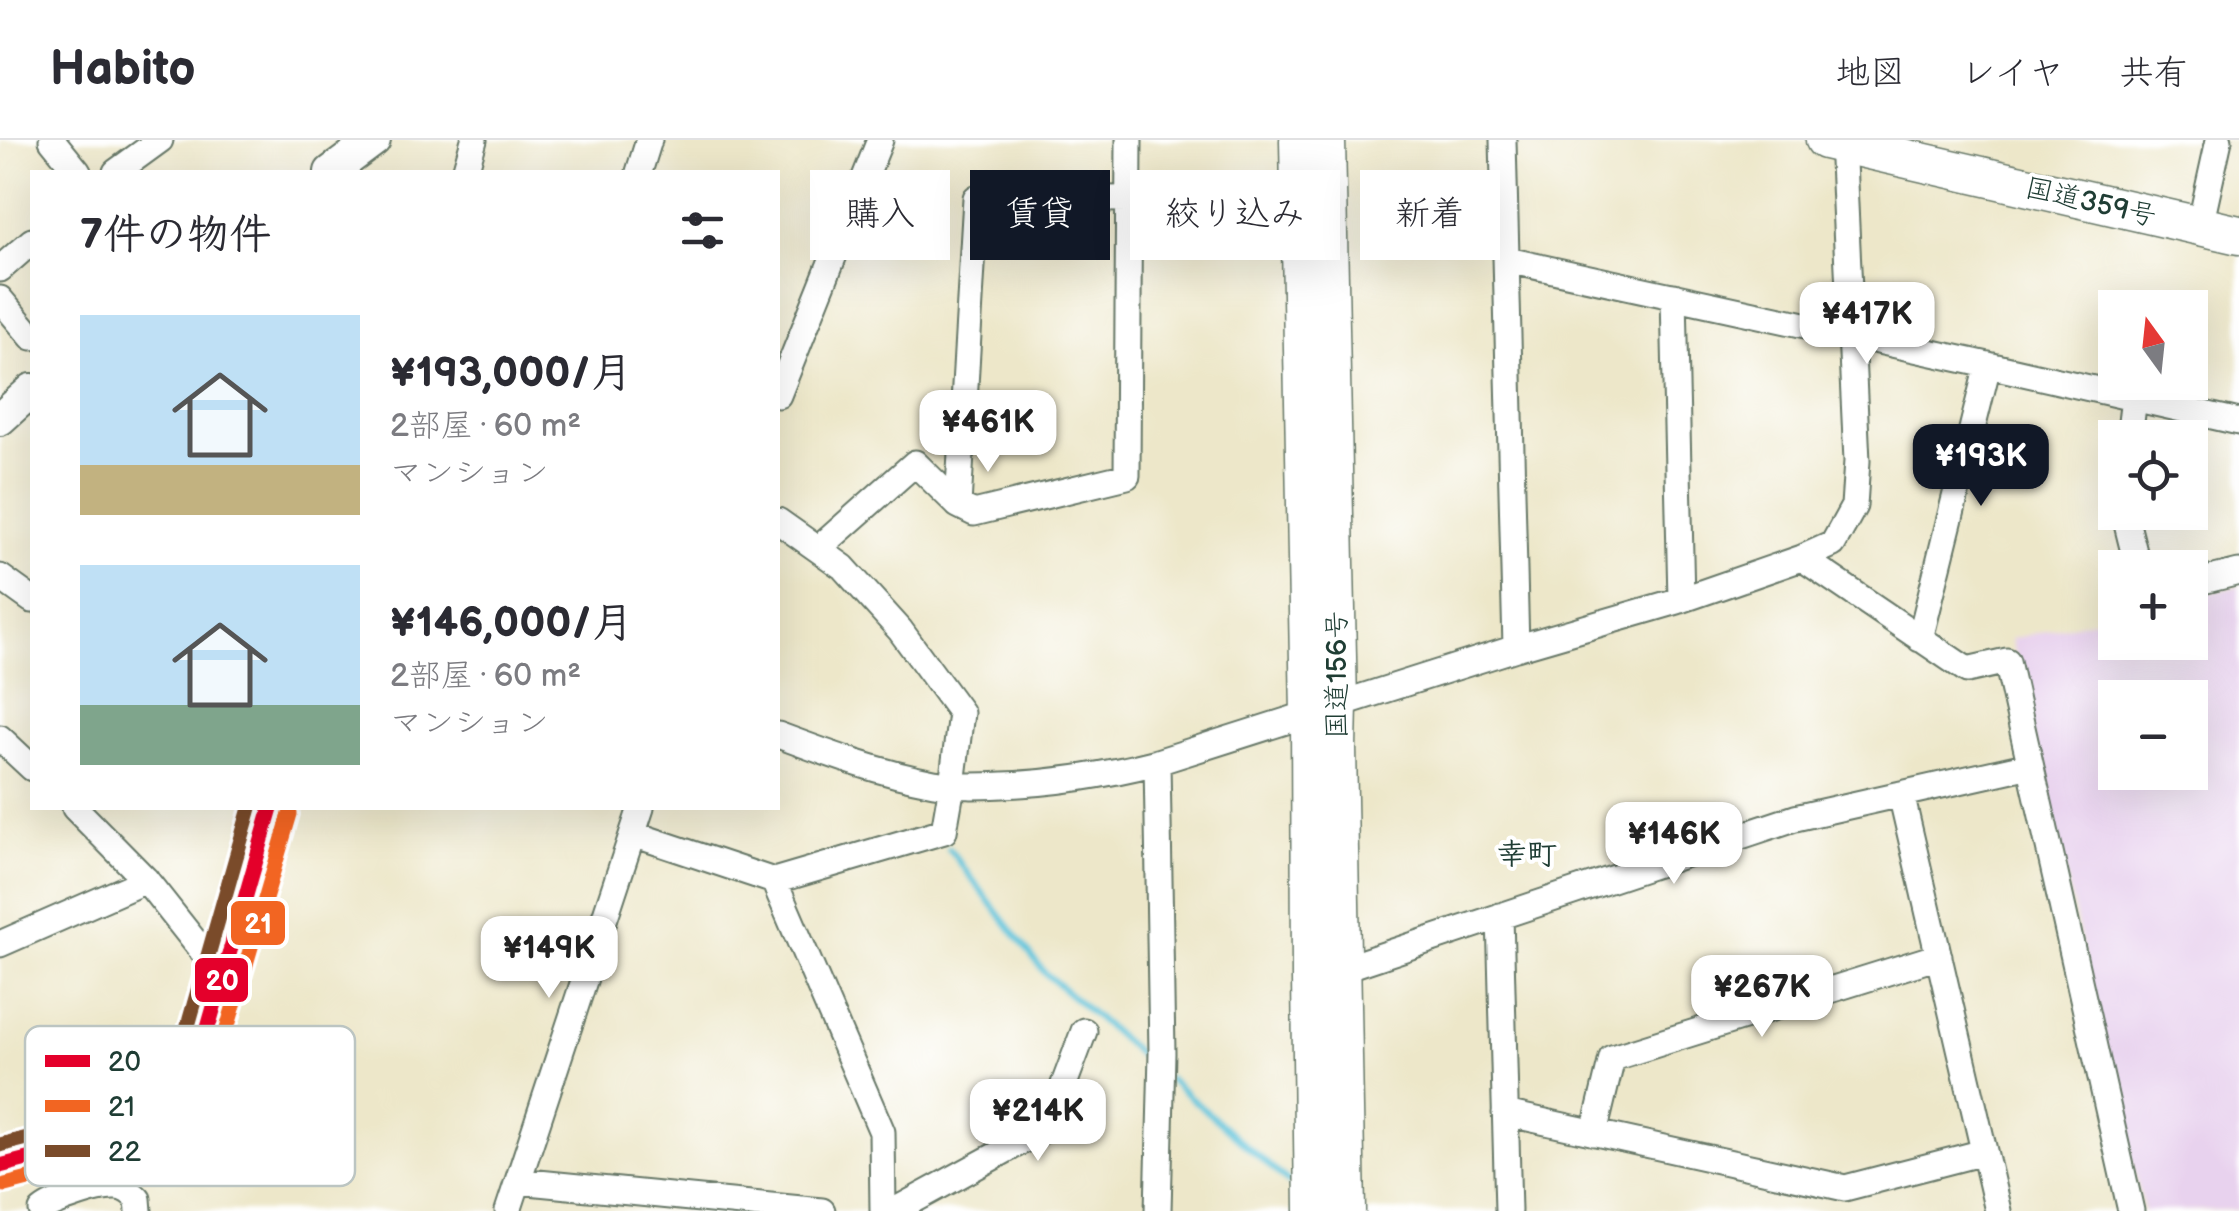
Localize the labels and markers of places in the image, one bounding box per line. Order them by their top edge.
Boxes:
pin: ¥417K [1797,282,1937,367]
pin: ¥461K [918,390,1058,475]
pin: ¥193K [1911,424,2051,509]
pin: ¥146K [1604,802,1744,887]
pin: ¥149K [479,916,619,1001]
pin: ¥267K [1692,955,1832,1040]
pin: ¥214K [968,1079,1108,1164]

